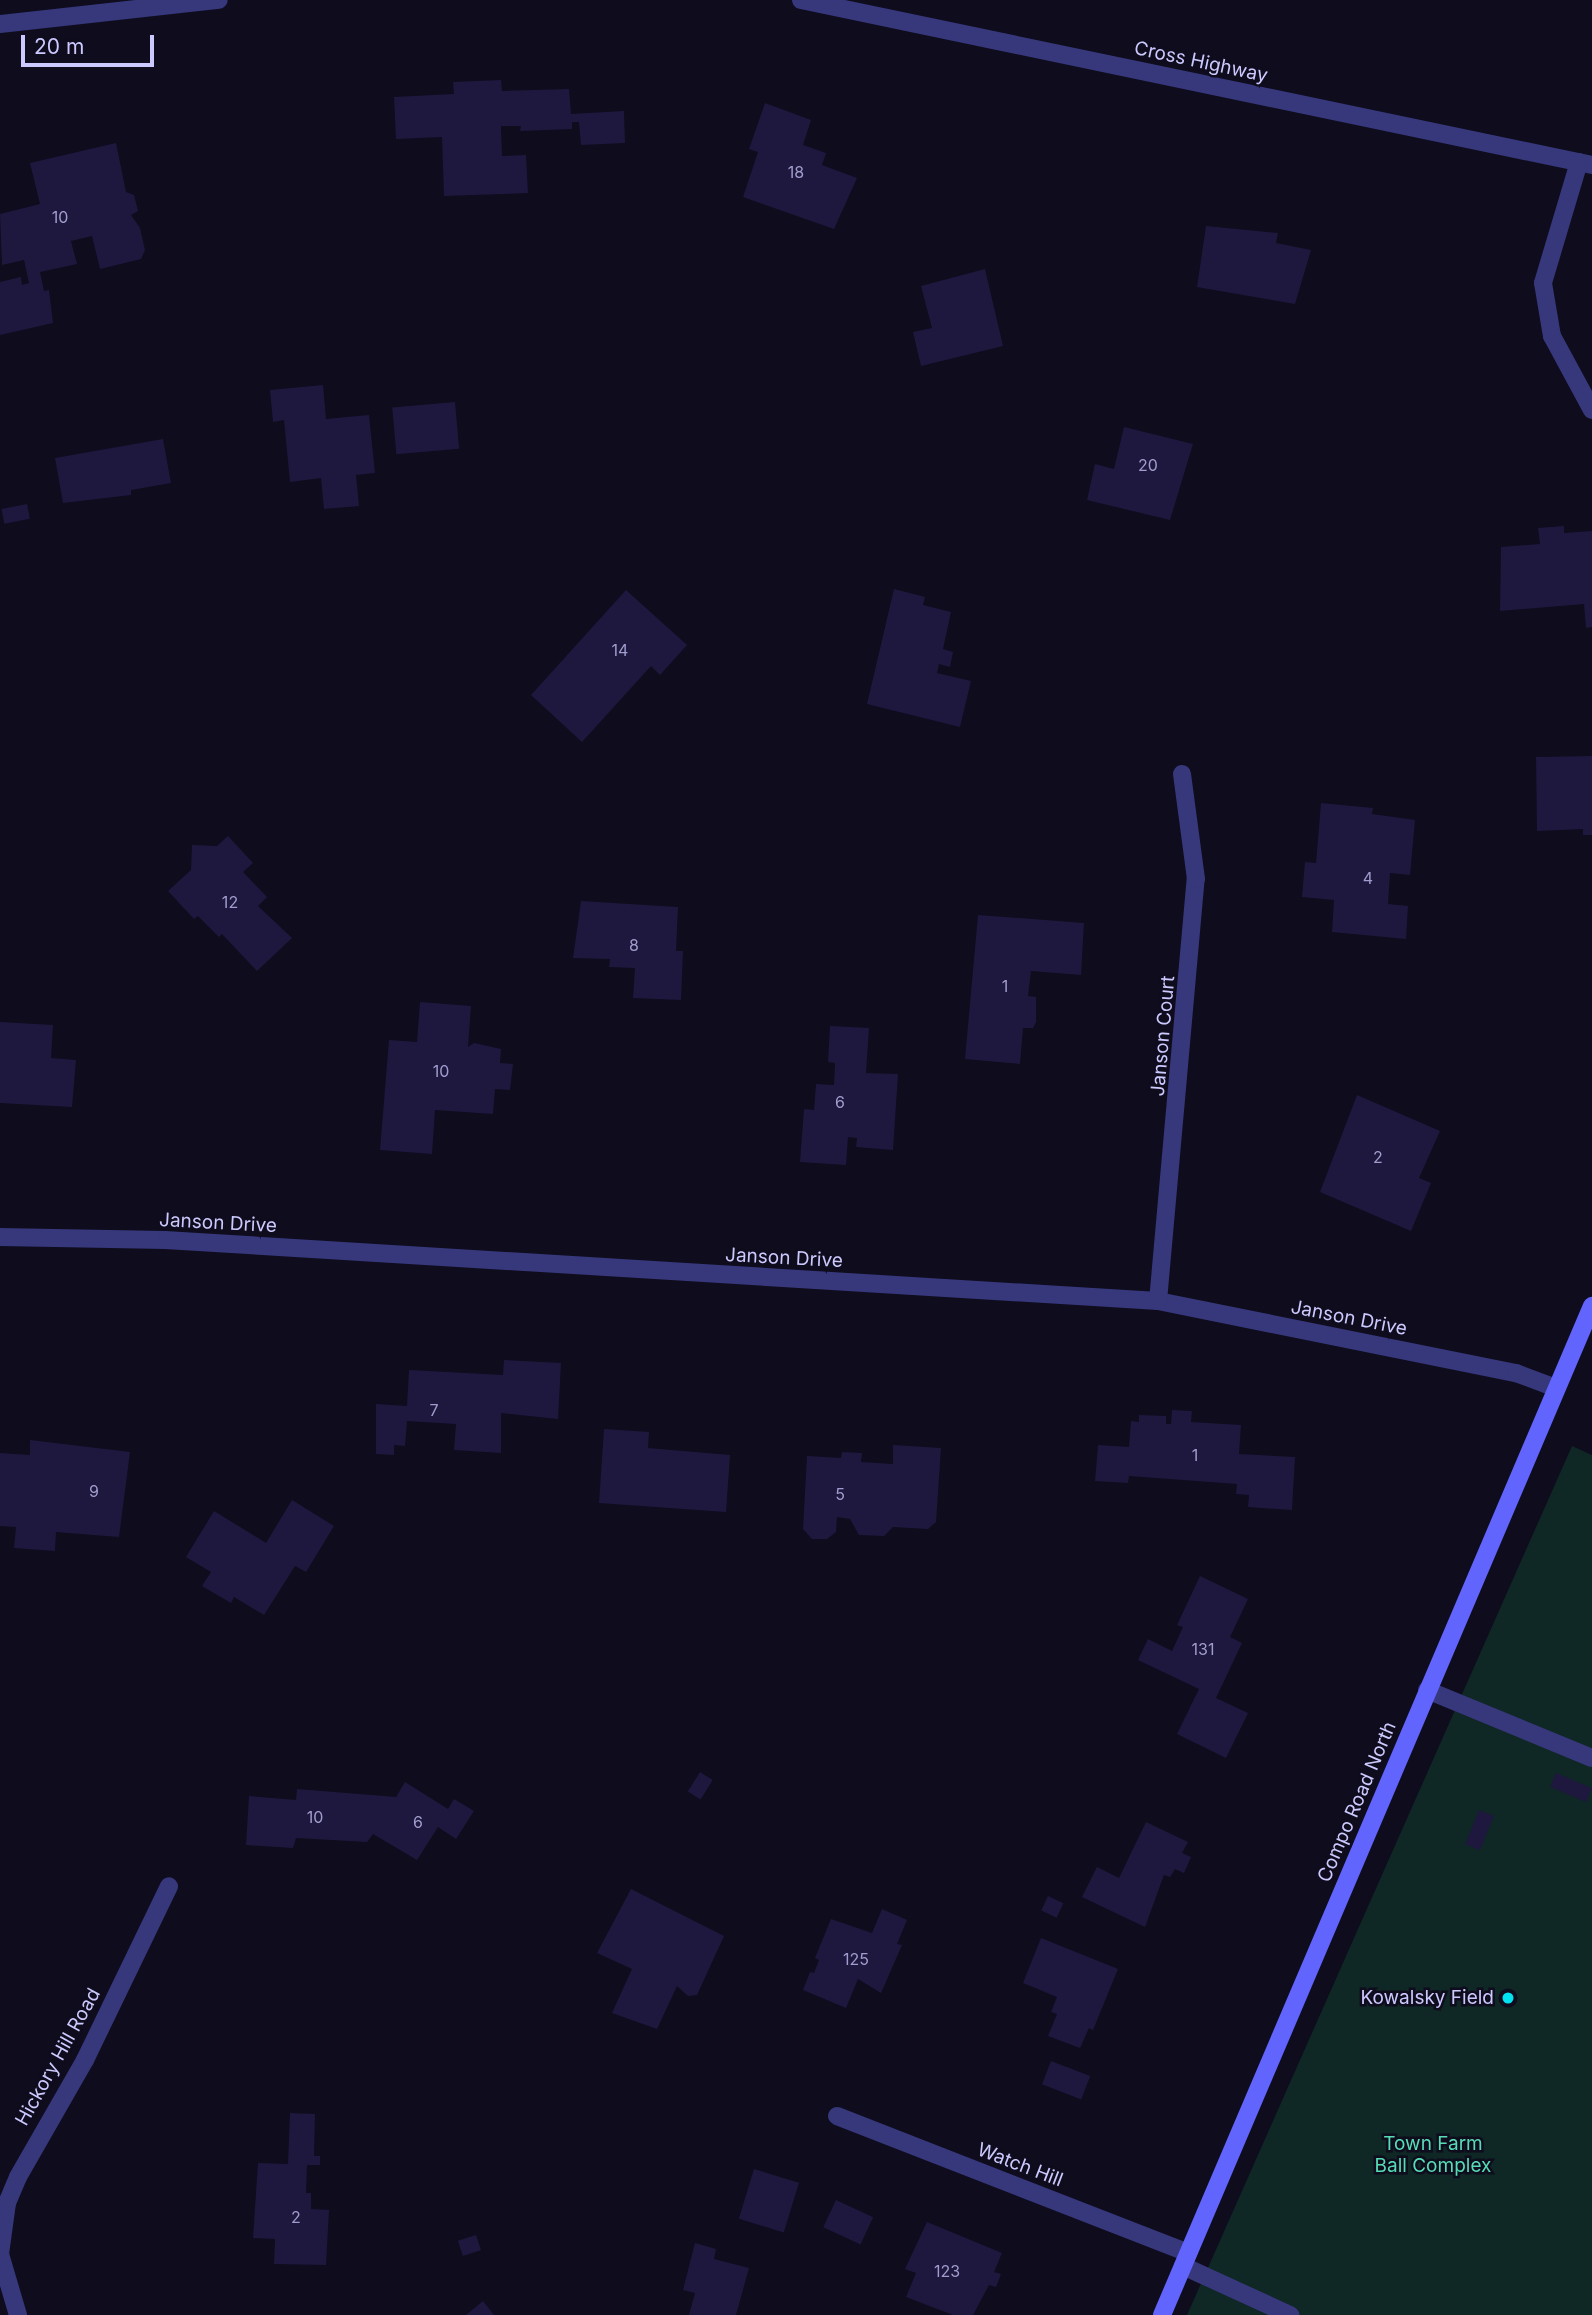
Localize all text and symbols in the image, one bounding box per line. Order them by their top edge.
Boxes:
scale bar [24,21,158,65]
text: 20 m [34,34,84,59]
street label: Cross Highway [1132,37,1270,87]
house number: 18 [788,162,804,182]
house number: 10 [52,207,68,227]
house number: 20 [1138,455,1158,475]
house number: 14 [612,640,628,660]
house number: 4 [1363,868,1373,888]
house number: 12 [222,892,238,912]
house number: 8 [629,935,639,955]
street label: Janson Court [1146,975,1180,1097]
house number: 1 [1002,976,1008,996]
house number: 10 [433,1061,449,1081]
house number: 6 [835,1092,845,1112]
house number: 2 [1373,1147,1383,1167]
street label: Janson Drive [159,1209,277,1237]
street label: Janson Drive [725,1244,843,1272]
street label: Janson Drive [1289,1296,1409,1340]
house number: 7 [429,1400,439,1420]
house number: 1 [1192,1445,1198,1465]
house number: 9 [89,1481,99,1501]
house number: 5 [835,1484,845,1504]
house number: 131 [1192,1639,1214,1659]
street label: Compo Road North [1313,1718,1401,1886]
house number: 10 [307,1807,323,1827]
house number: 6 [413,1812,423,1832]
house number: 125 [843,1949,869,1969]
street label: Hickory Hill Road [11,1984,105,2130]
place label: Kowalsky Field [1361,1987,1494,2009]
marker: Kowalsky Field [1500,1990,1516,2006]
park label: Town Farm Ball Complex [1375,2133,1491,2177]
street label: Watch Hill [974,2138,1066,2192]
house number: 2 [291,2207,301,2227]
house number: 123 [934,2261,960,2281]

